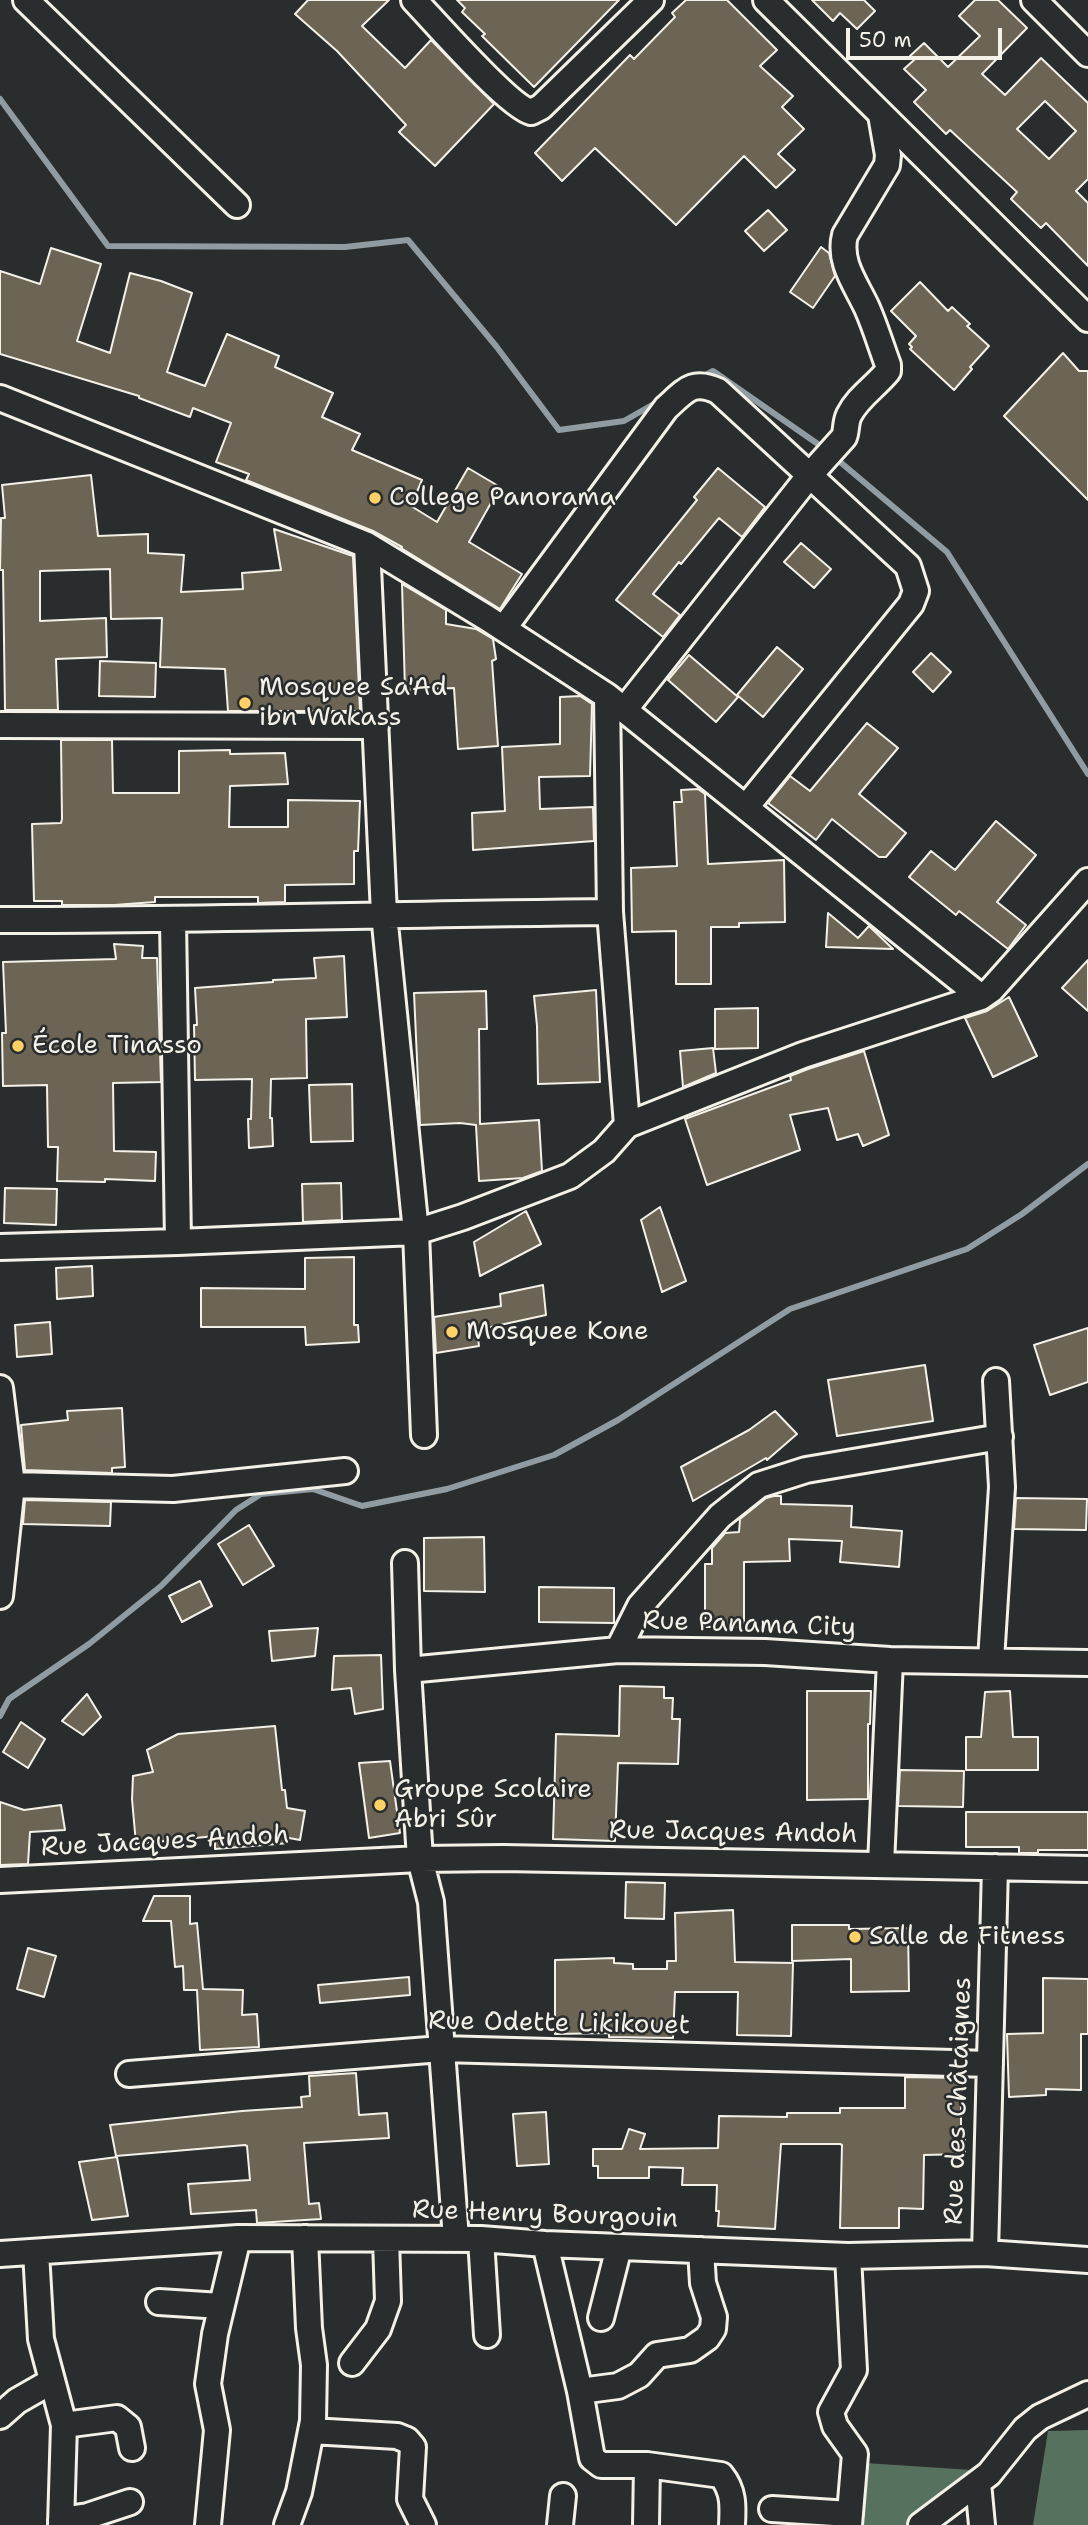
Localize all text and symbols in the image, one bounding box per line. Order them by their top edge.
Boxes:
scale bar [850,14,1006,58]
text: 50 m [859,26,912,54]
place label: College Panorama [389,482,616,514]
marker: College Panorama [367,490,383,506]
place label: Mosquee Sa'Ad ibn Wakass [259,672,447,734]
marker: Mosquee Sa'Ad ibn Wakass [237,695,253,711]
place label: École Tinasso [32,1030,202,1062]
marker: École Tinasso [10,1038,26,1054]
place label: Mosquee Kone [466,1316,649,1348]
marker: Mosquee Kone [444,1324,460,1340]
street label: Rue Panama City [642,1606,856,1644]
place label: Groupe Scolaire Abri Sûr [394,1774,592,1836]
marker: Groupe Scolaire Abri Sûr [372,1797,388,1813]
street label: Rue Jacques Andoh [608,1815,858,1851]
street label: Rue Jacques Andoh [40,1820,290,1864]
place label: Salle de Fitness [869,1921,1066,1953]
marker: Salle de Fitness [847,1929,863,1945]
street label: Rue des Châtaignes [939,1976,979,2226]
street label: Rue Odette Likikouet [428,2006,690,2042]
street label: Rue Henry Bourgouin [411,2195,679,2235]

